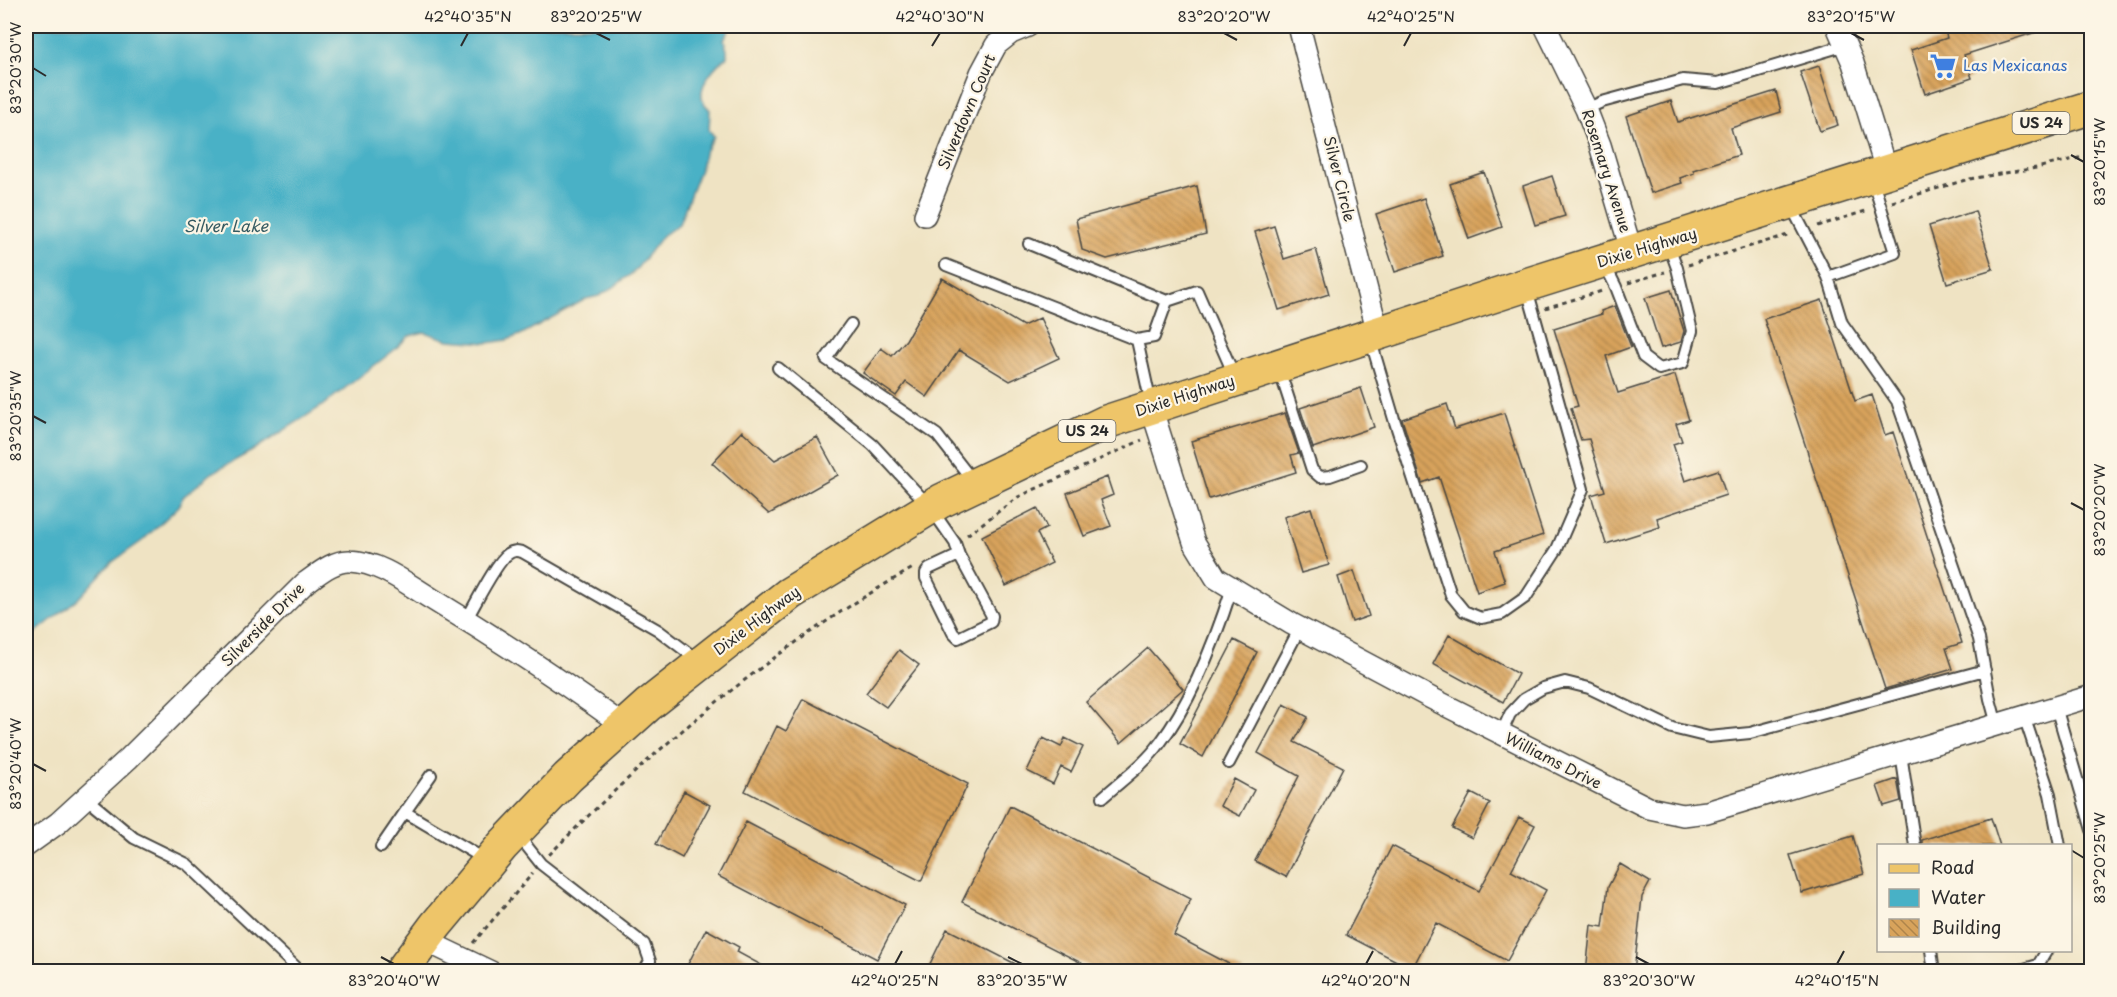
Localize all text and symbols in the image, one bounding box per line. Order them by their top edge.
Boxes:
text: 42°40'35"N [424,4,512,27]
text: 83°20'25"W [550,4,642,27]
text: 42°40'30"N [896,4,984,27]
text: 83°20'20"W [1178,4,1271,27]
text: 42°40'25"N [1367,4,1455,27]
text: 83°20'15"W [1807,4,1896,27]
text: 83°20'30"W [3,21,26,114]
street label: Silverdown Court [931,50,1000,173]
supermarket icon: Las Mexicanas [1928,51,1958,81]
place label: Las Mexicanas [1963,53,2068,76]
street label: Rosemary Avenue [1577,106,1638,235]
road number: US 24 [2012,112,2070,134]
text: 83°20'15"W [2087,117,2110,206]
street label: Silver Circle [1319,133,1362,224]
water label: Silver Lake [184,213,270,237]
street label: Dixie Highway [1594,220,1699,273]
street label: Dixie Highway [1132,368,1237,421]
text: 83°20'35"W [3,370,26,461]
road number: US 24 [1058,420,1116,442]
text: 83°20'20"W [2087,463,2110,556]
street label: Silverside Drive [215,577,309,671]
street label: Dixie Highway [708,580,804,660]
text: 83°20'40"W [3,717,26,810]
street label: Williams Drive [1501,725,1606,794]
text: 83°20'25"W [2087,812,2110,904]
legend [1877,844,2072,952]
text: Road [1931,853,1975,880]
text: Water [1931,883,1986,910]
text: Building [1931,913,2001,940]
text: 83°20'40"W [348,968,441,991]
text: 42°40'25"N [851,968,939,991]
text: 83°20'35"W [977,968,1068,991]
text: 42°40'20"N [1321,968,1411,991]
text: 83°20'30"W [1603,968,1696,991]
text: 42°40'15"N [1795,968,1879,991]

